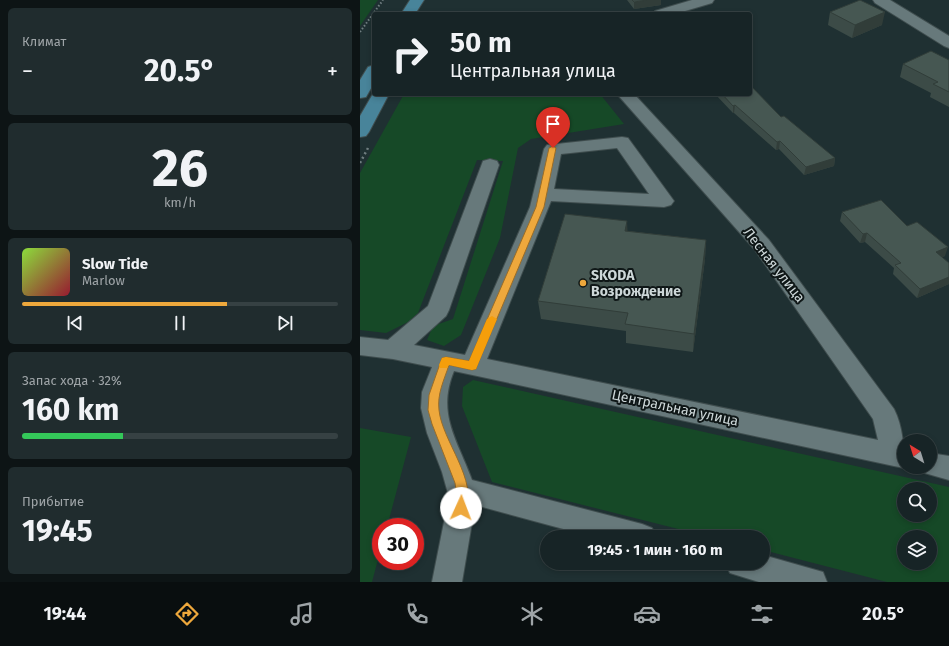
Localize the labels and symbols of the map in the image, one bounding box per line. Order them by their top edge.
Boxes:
pin [536,107,570,148]
street label: Лесная улица [740,224,808,306]
place label: SKODA Возрождение [591,267,681,300]
marker: SKODA Возрождение [578,278,588,288]
street label: Центральная улица [610,386,740,430]
north arrow [897,434,937,474]
position arrow [440,487,482,529]
speed limit sign: 30 [372,518,424,570]

